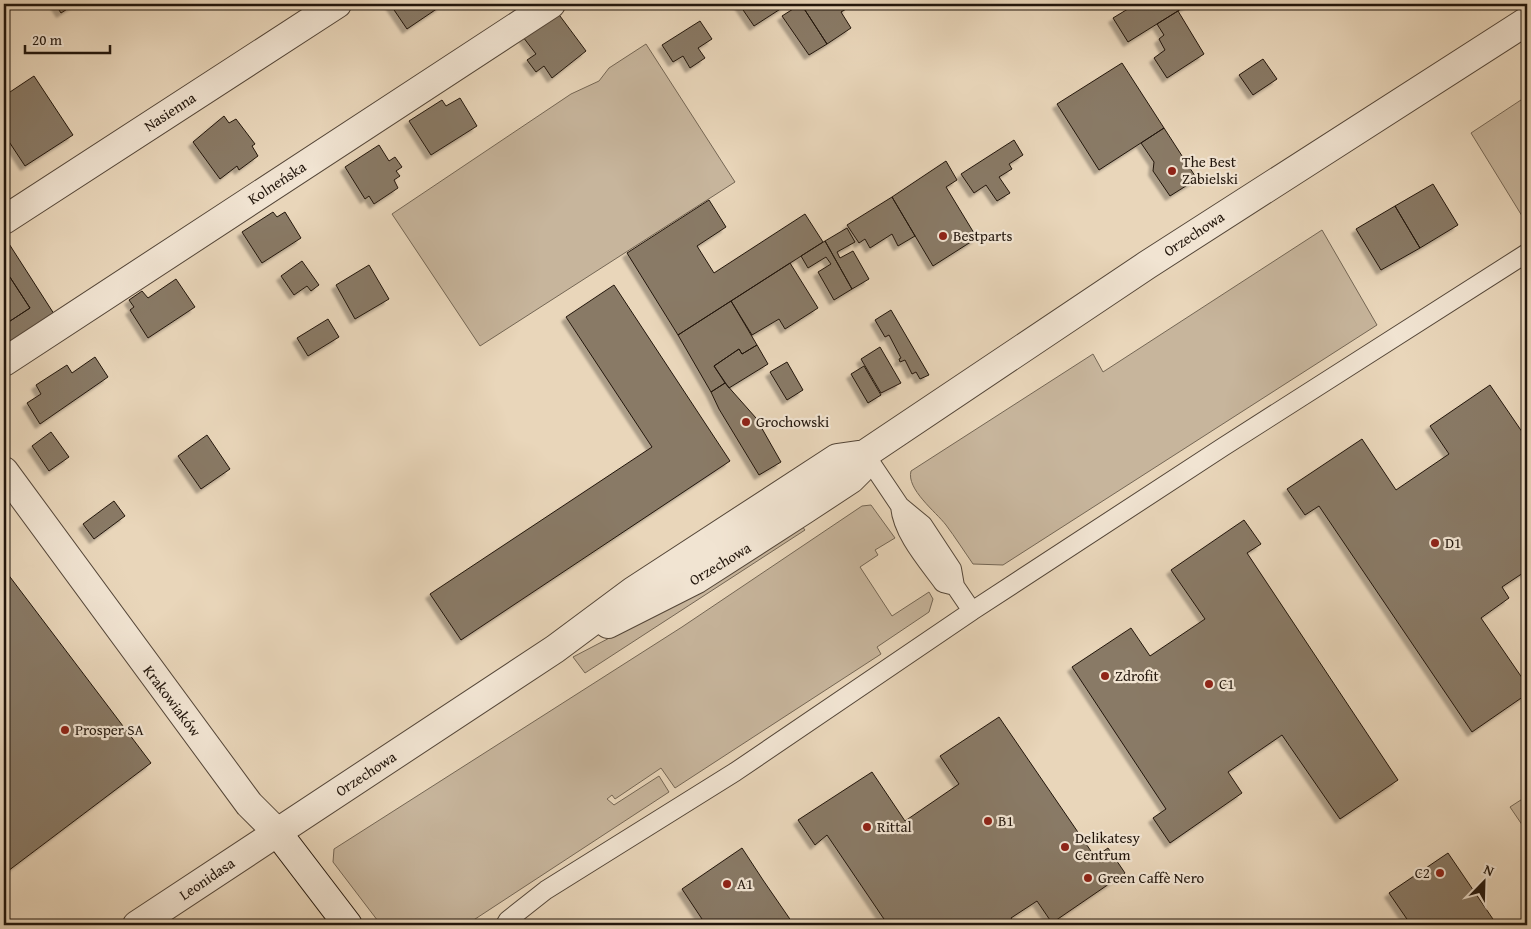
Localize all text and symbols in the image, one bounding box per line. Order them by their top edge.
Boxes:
scale bar [25,22,110,54]
text: 20 m [32,29,63,50]
street label: Nasienna [140,87,200,136]
place label: The Best Zabielski [1182,151,1238,189]
street label: Kolneńska [244,156,310,209]
marker: The Best Zabielski [1166,165,1178,177]
street label: Orzechowa [1159,206,1228,261]
place label: Bestparts [953,225,1012,246]
marker: Bestparts [937,230,949,242]
place label: Grochowski [756,411,829,432]
marker: Grochowski [740,416,752,428]
place label: D1 [1445,532,1461,553]
street label: Orzechowa [685,537,755,590]
marker: D1 [1429,537,1441,549]
street label: Krakowiaków [139,661,206,741]
place label: Zdrofit [1115,665,1160,686]
marker: Zdrofit [1099,670,1111,682]
place label: C1 [1219,673,1234,694]
marker: C1 [1203,678,1215,690]
place label: Prosper SA [75,719,144,740]
marker: Prosper SA [59,724,71,736]
street label: Orzechowa [331,746,400,801]
place label: B1 [998,810,1014,831]
marker: B1 [982,815,994,827]
place label: Rittal [877,816,912,837]
marker: Rittal [861,821,873,833]
place label: Delikatesy Centrum [1075,827,1141,865]
marker: Delikatesy Centrum [1059,841,1071,853]
street label: Leonidasa [175,852,239,905]
north arrow [1458,856,1508,906]
text: N [1481,859,1498,881]
place label: C2 [1415,862,1430,883]
place label: Green Caffè Nero [1098,867,1205,888]
marker: C2 [1434,867,1446,879]
marker: Green Caffè Nero [1082,872,1094,884]
place label: A1 [737,873,753,894]
marker: A1 [721,878,733,890]

